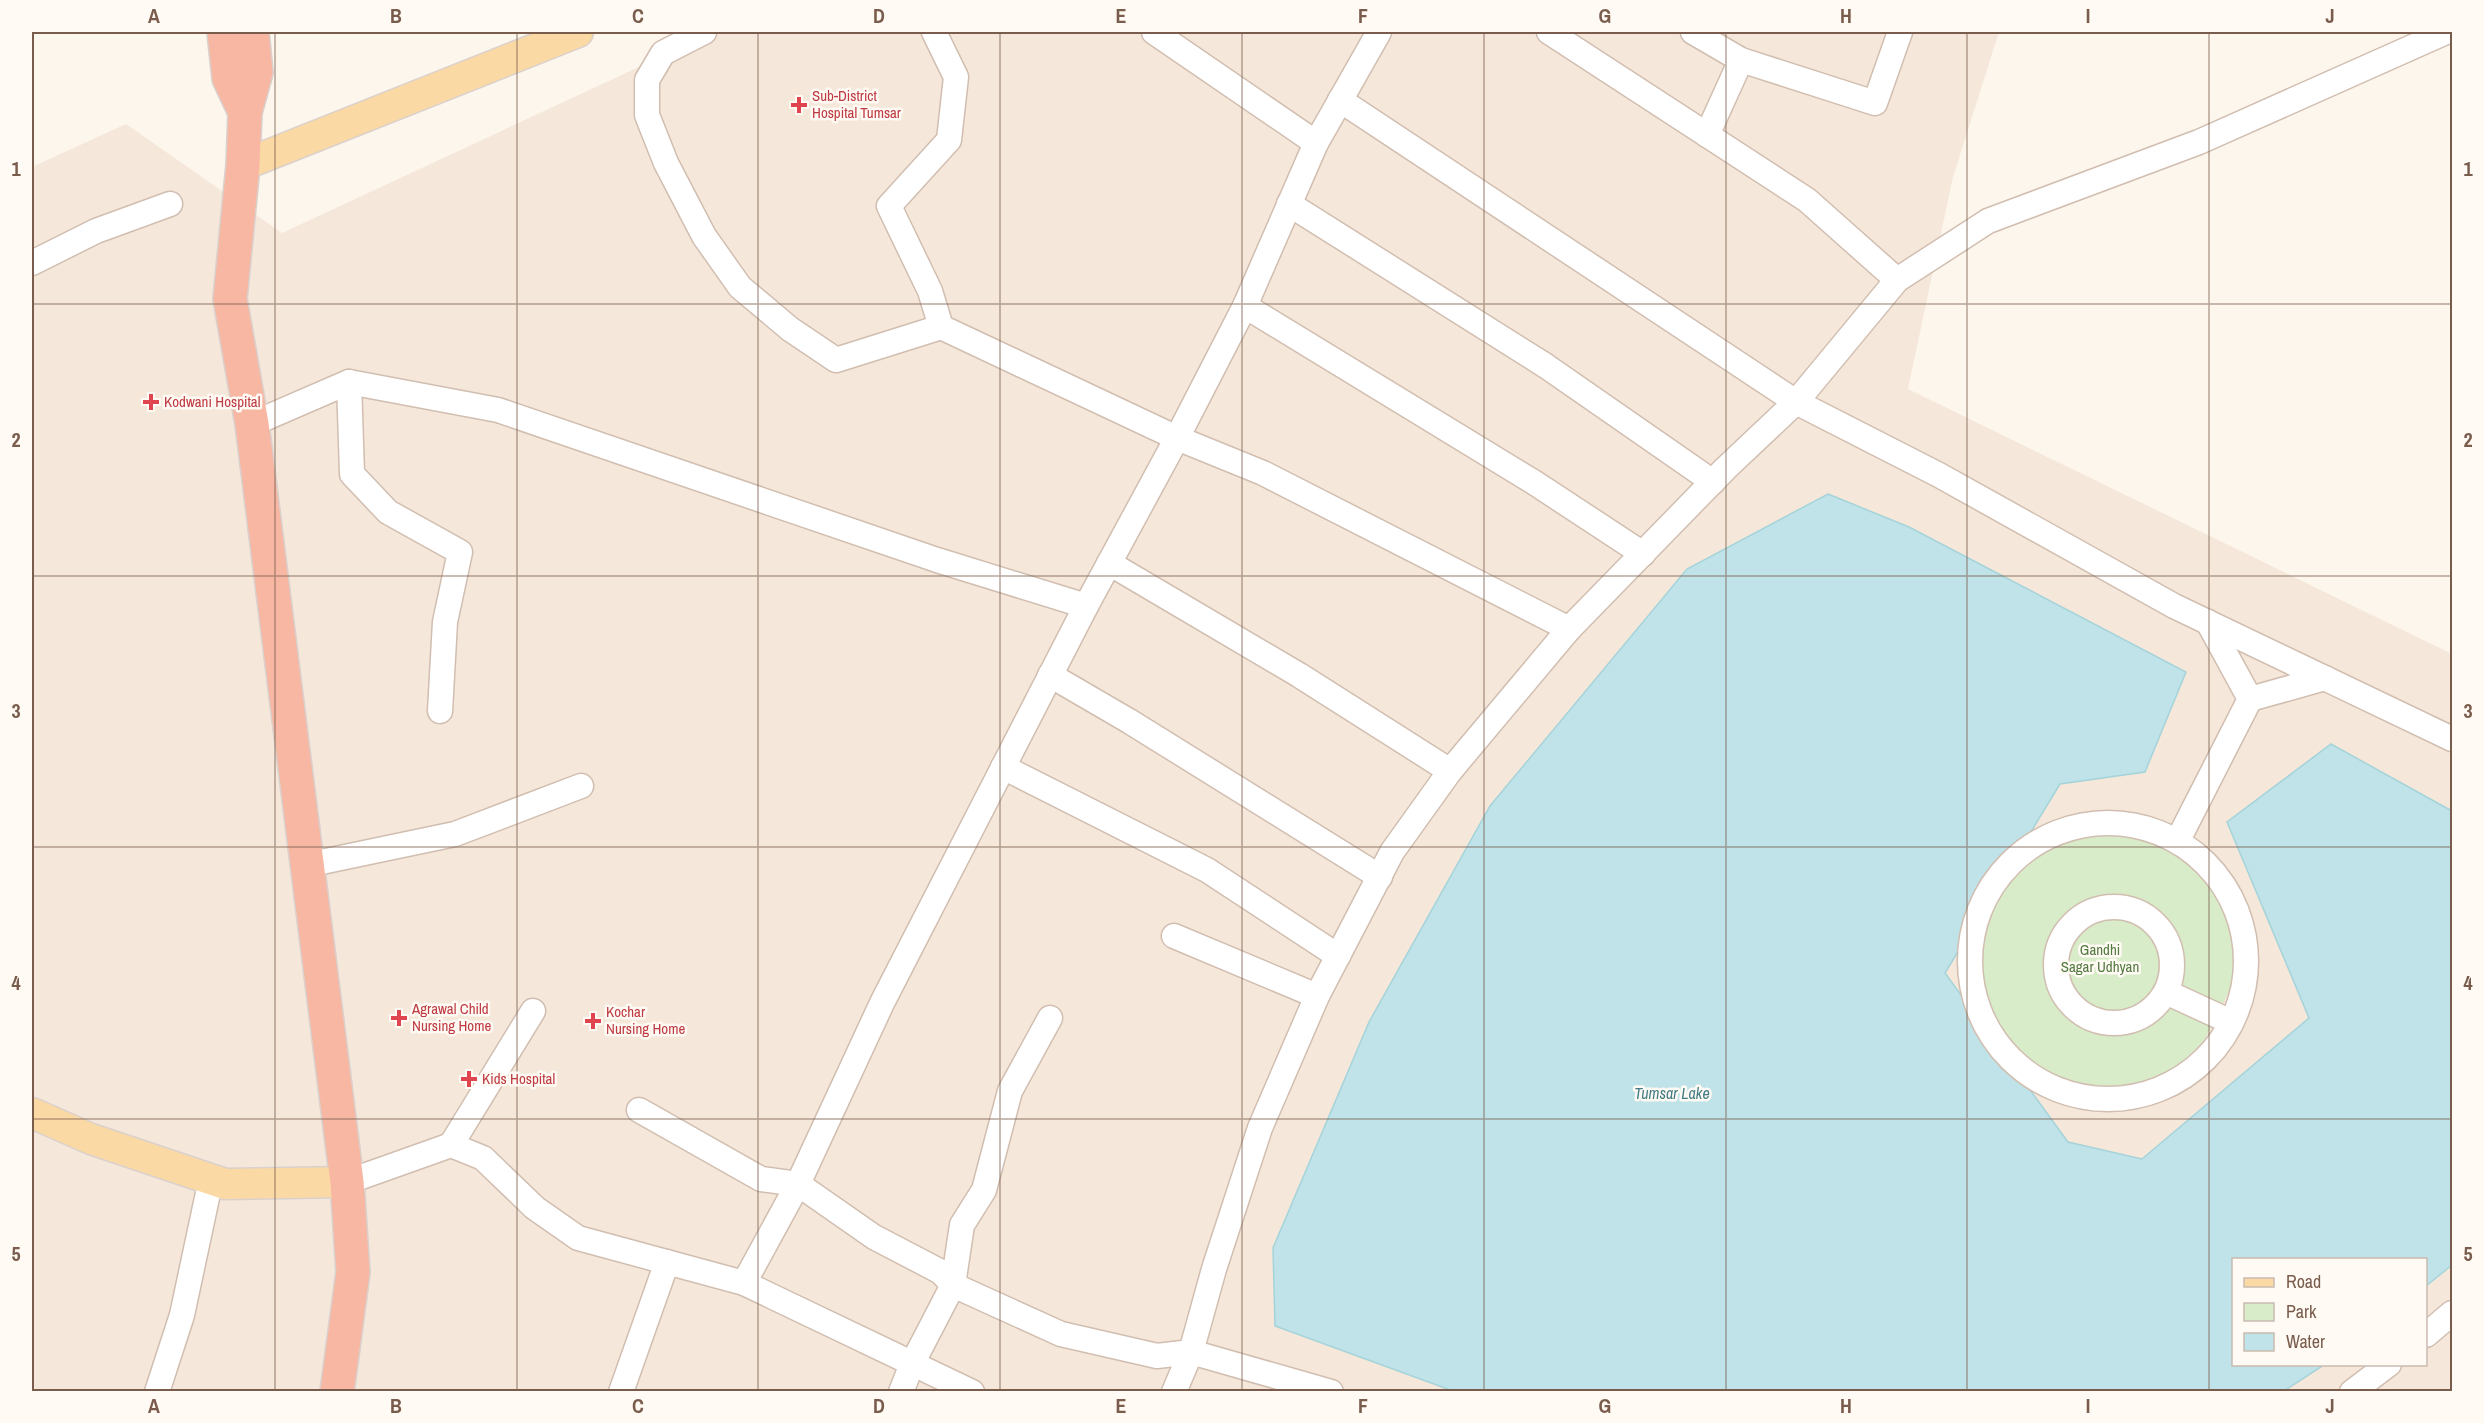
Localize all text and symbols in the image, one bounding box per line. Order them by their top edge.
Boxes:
text: A [148,2,160,29]
text: B [390,2,402,29]
text: C [632,2,644,29]
text: D [873,2,885,29]
text: E [1116,2,1127,29]
text: F [1358,2,1368,29]
text: G [1599,2,1611,29]
text: H [1840,2,1852,29]
text: I [2086,2,2090,29]
text: J [2325,2,2335,29]
place label: Sub-District Hospital Tumsar [812,85,901,123]
marker: Sub-District Hospital Tumsar [790,96,808,114]
text: 1 [11,155,21,182]
text: 1 [2463,155,2473,182]
place label: Kodwani Hospital [164,391,260,412]
marker: Kodwani Hospital [142,393,160,411]
text: 2 [11,426,21,453]
text: 2 [2463,426,2473,453]
text: 3 [11,697,21,724]
text: 3 [2463,697,2473,724]
park label: Gandhi Sagar Udhyan [2061,939,2139,977]
text: 4 [11,969,21,996]
text: 4 [2463,969,2473,996]
place label: Agrawal Child Nursing Home [411,998,491,1036]
place label: Kochar Nursing Home [606,1001,685,1039]
marker: Agrawal Child Nursing Home [390,1009,408,1027]
marker: Kochar Nursing Home [584,1012,602,1030]
place label: Kids Hospital [482,1068,555,1089]
marker: Kids Hospital [460,1070,478,1088]
water label: Tumsar Lake [1634,1082,1710,1104]
text: 5 [11,1240,21,1267]
text: 5 [2463,1240,2473,1267]
legend [2232,1258,2427,1366]
text: Road [2286,1269,2321,1294]
text: Park [2286,1299,2317,1324]
text: Water [2286,1329,2325,1354]
text: A [148,1392,160,1419]
text: B [390,1392,402,1419]
text: C [632,1392,644,1419]
text: D [873,1392,885,1419]
text: E [1116,1392,1127,1419]
text: F [1358,1392,1368,1419]
text: G [1599,1392,1611,1419]
text: H [1840,1392,1852,1419]
text: I [2086,1392,2090,1419]
text: J [2325,1392,2335,1419]

